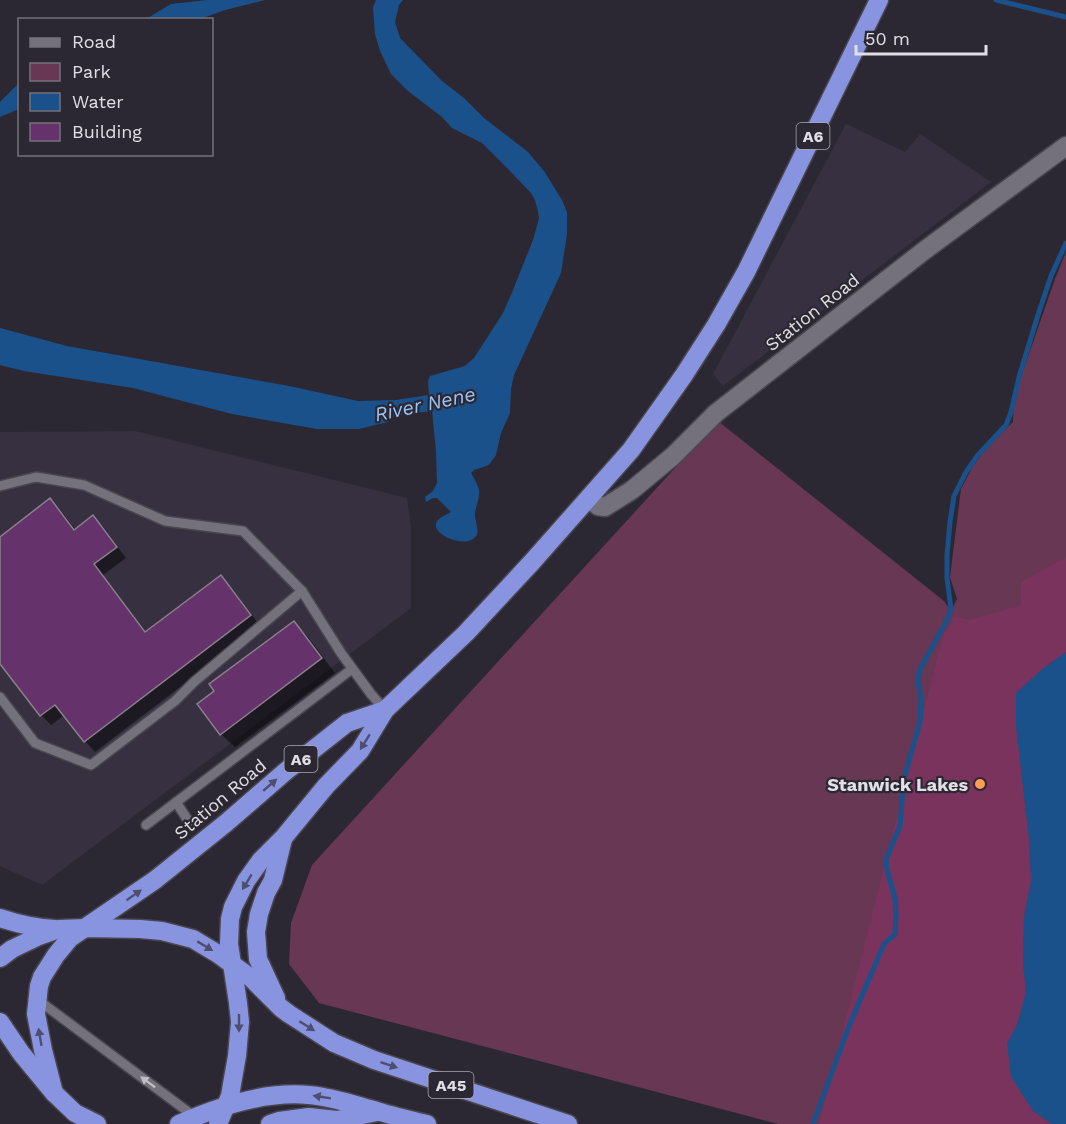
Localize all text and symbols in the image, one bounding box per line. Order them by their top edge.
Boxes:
legend [18,18,213,156]
scale bar [856,18,986,56]
text: 50 m [865,28,910,49]
text: Road [72,31,116,52]
text: Park [72,61,111,82]
text: Water [72,91,124,112]
text: Building [72,121,142,142]
road number: A6 [796,123,830,149]
street label: Station Road [761,269,863,355]
water label: River Nene [372,382,478,426]
one-way arrow [360,734,371,750]
road number: A6 [284,746,318,772]
street label: Station Road [170,755,270,843]
place label: Stanwick Lakes [827,774,968,795]
marker: Stanwick Lakes [973,777,987,791]
one-way arrow [262,779,277,792]
one-way arrow [241,874,252,890]
one-way arrow [126,889,142,901]
one-way arrow [197,941,214,951]
one-way arrow [234,1013,244,1032]
one-way arrow [299,1021,315,1032]
one-way arrow [36,1027,45,1046]
one-way arrow [380,1060,398,1070]
road number: A45 [428,1072,474,1098]
one-way arrow [141,1076,157,1088]
one-way arrow [313,1092,332,1101]

